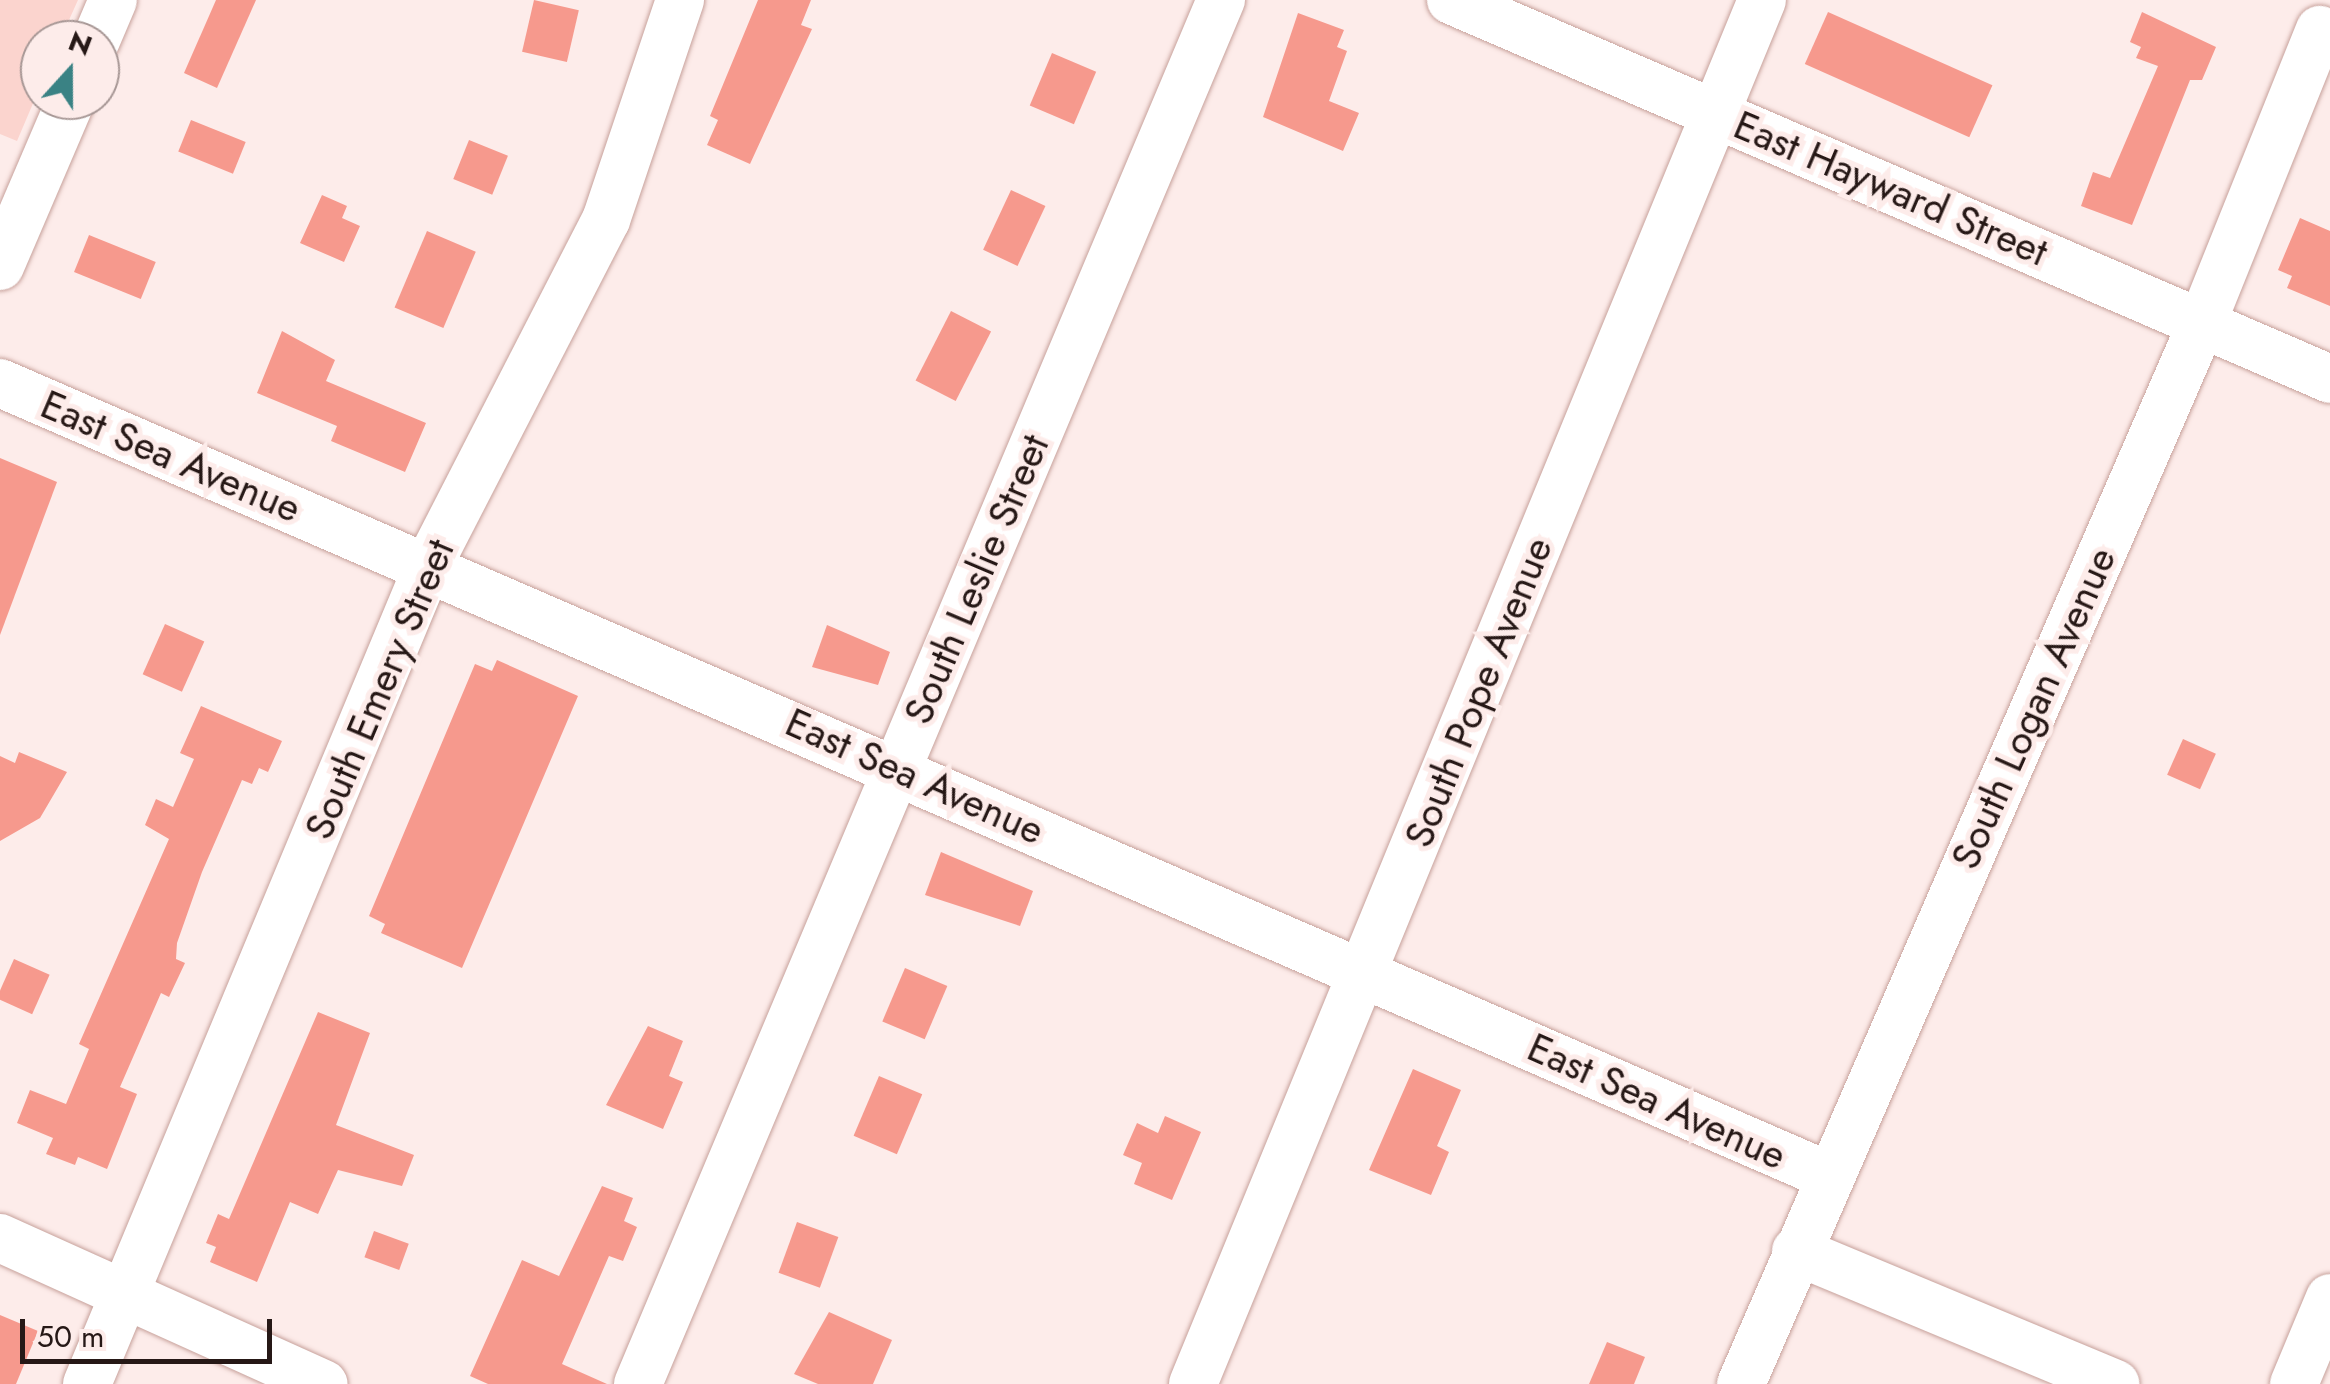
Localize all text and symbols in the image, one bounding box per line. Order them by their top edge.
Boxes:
north arrow [20,20,120,120]
text: N [62,20,98,67]
street label: East Hayward Street [1727,100,2055,276]
street label: East Sea Avenue [34,380,308,532]
street label: South Leslie Street [893,427,1059,731]
street label: South Pope Avenue [1394,530,1562,854]
street label: South Emery Street [294,532,464,846]
street label: South Logan Avenue [1941,540,2125,876]
street label: East Sea Avenue [779,698,1051,854]
street label: East Sea Avenue [1521,1023,1793,1179]
scale bar [25,1299,278,1361]
text: 50 m [37,1315,104,1358]

